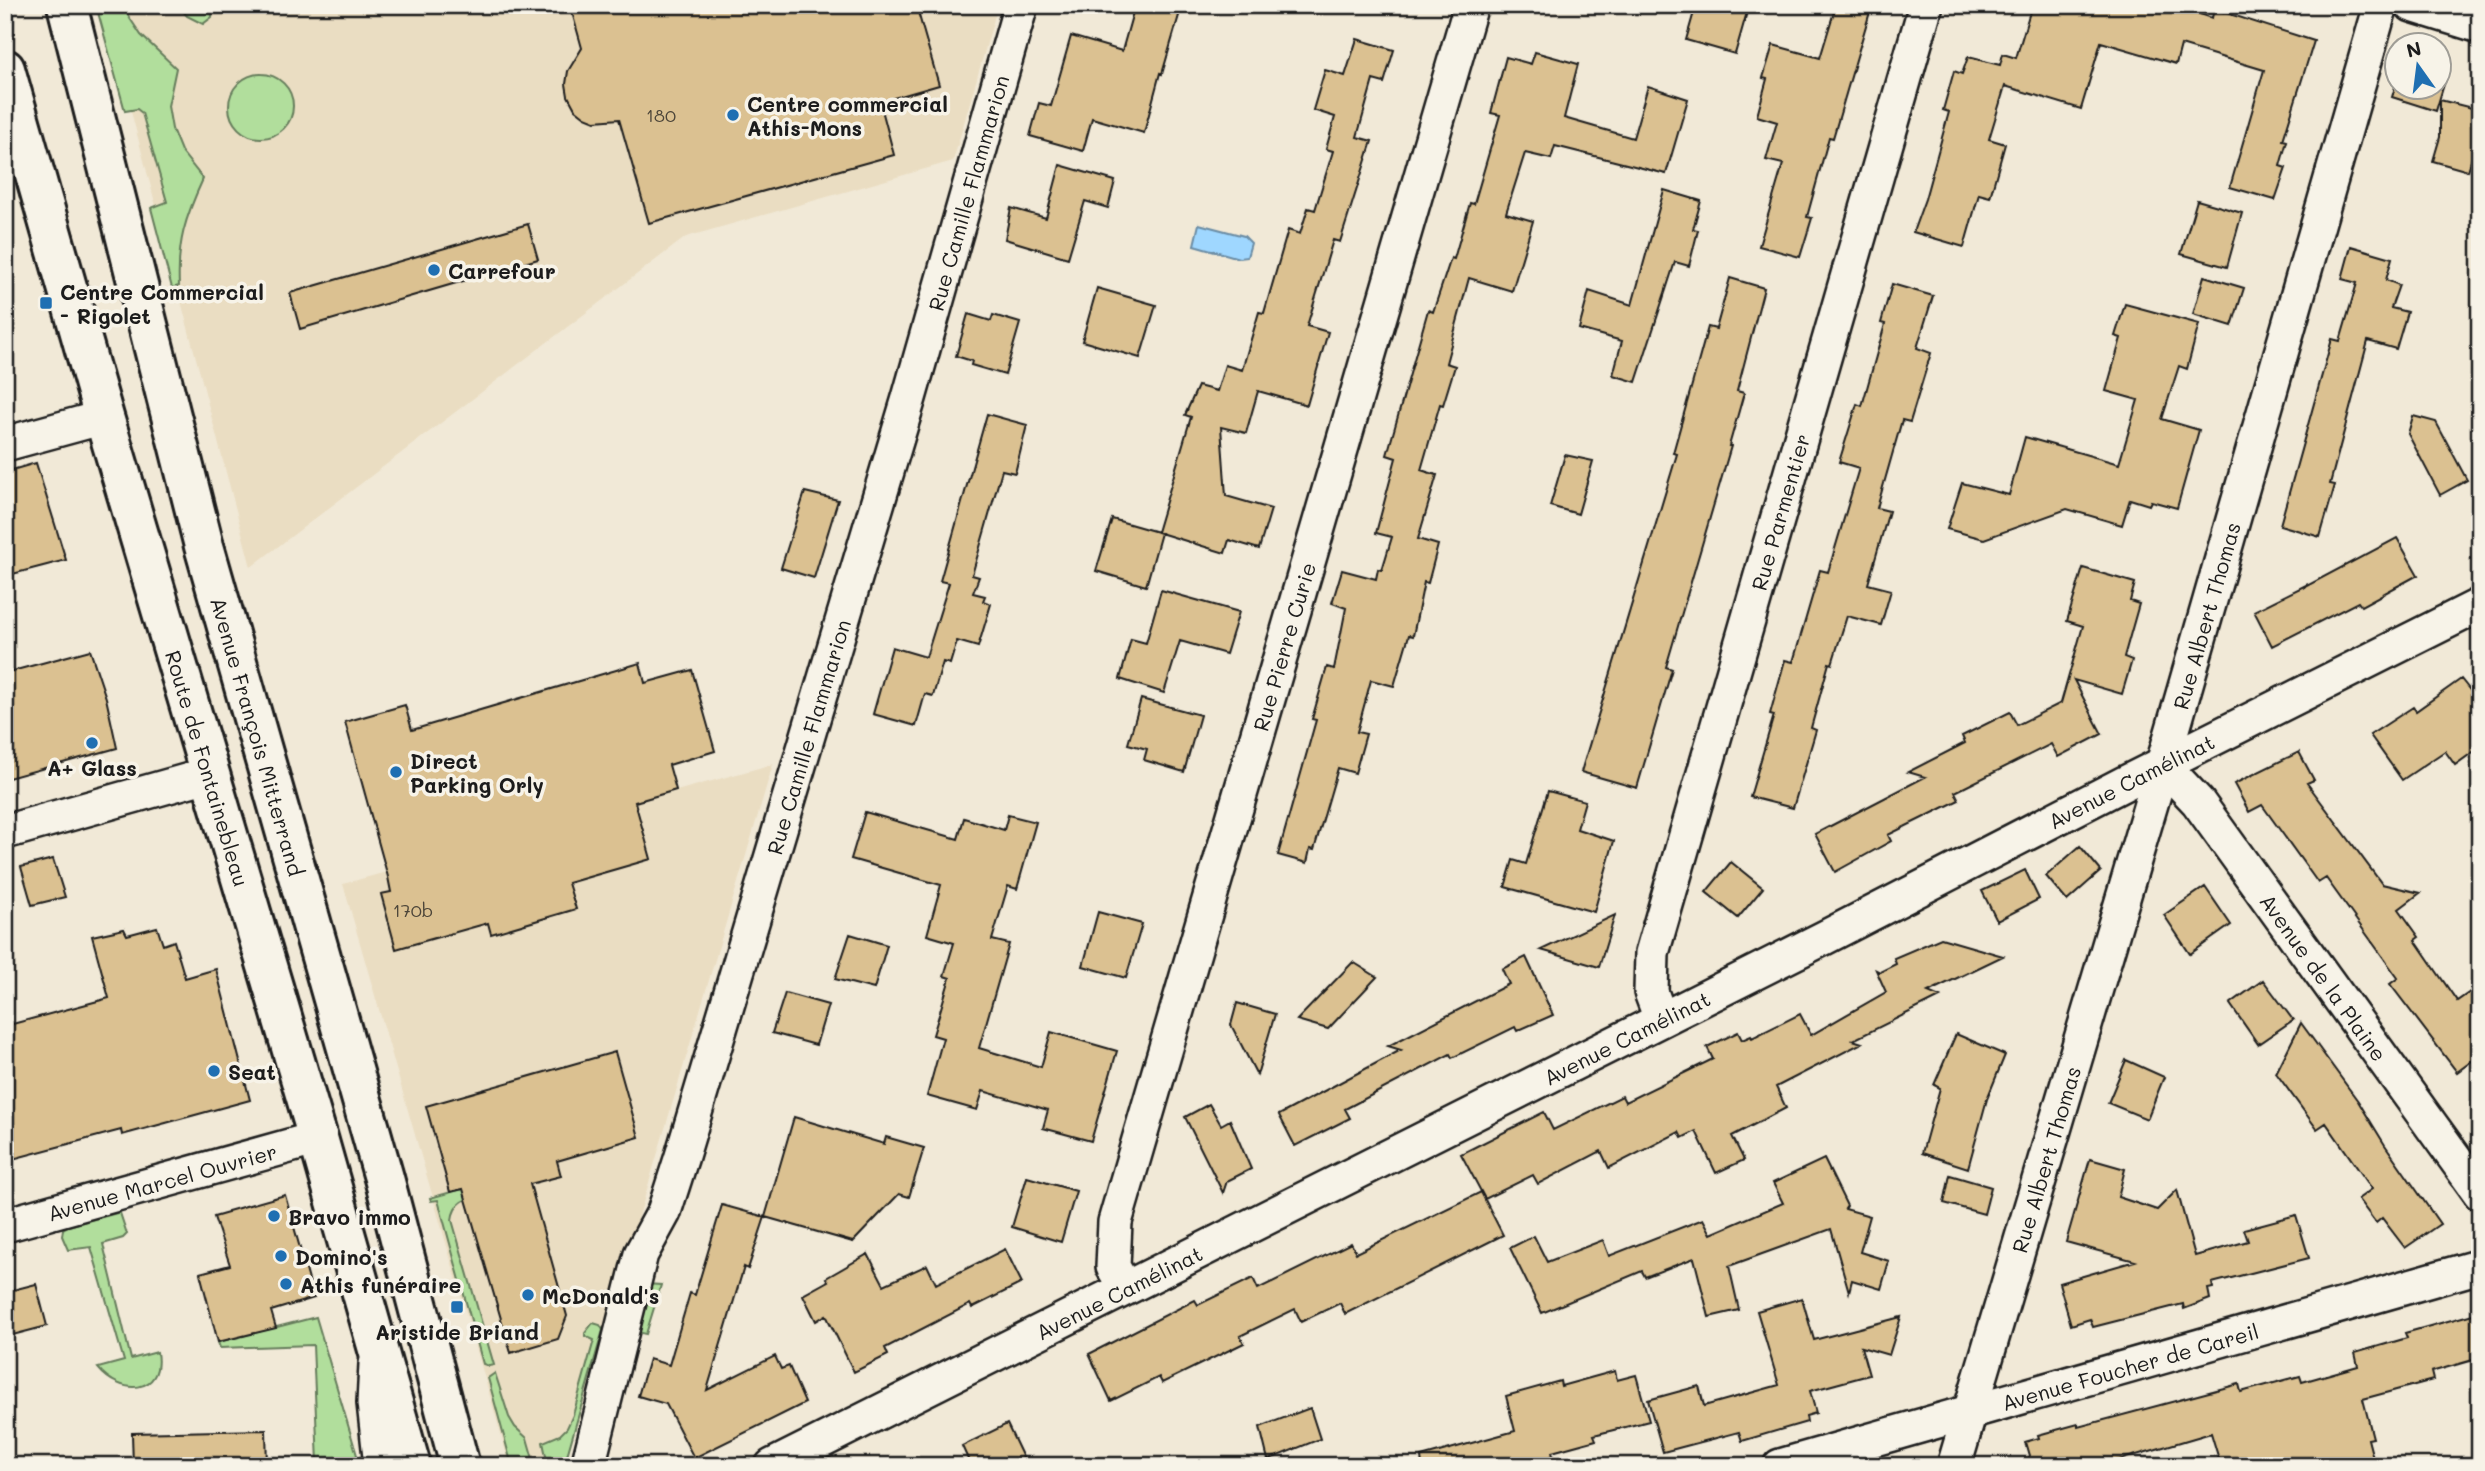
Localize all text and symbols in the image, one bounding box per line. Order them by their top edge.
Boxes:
north arrow [2384,32,2454,102]
text: N [2404,35,2424,63]
street label: Rue Camille Flammarion [921,72,1014,314]
place label: Centre commercial Athis-Mons [747,90,948,141]
house number: 180 [646,103,676,127]
marker: Centre commercial Athis-Mons [725,107,741,123]
place label: Carrefour [448,257,556,284]
marker: Carrefour [426,262,442,278]
place label: Centre Commercial - Rigolet [60,278,264,329]
marker: Centre Commercial - Rigolet [38,295,54,311]
street label: Rue Parmentier [1744,430,1815,593]
street label: Rue Albert Thomas [2166,519,2245,712]
street label: Rue Pierre Curie [1246,559,1321,734]
street label: Avenue François Mitterrand [206,594,311,879]
street label: Rue Camille Flammarion [760,616,856,857]
street label: Route de Fontainebleau [160,647,256,889]
street label: Avenue Camélinat [2043,727,2219,834]
marker: A+ Glass [84,735,100,751]
place label: Direct Parking Orly [410,747,544,799]
place label: A+ Glass [47,754,137,781]
marker: Direct Parking Orly [388,764,404,780]
street label: Avenue de la Plaine [2255,888,2394,1066]
house number: 170b [393,898,433,922]
street label: Avenue Camélinat [1539,984,1714,1090]
place label: Seat [228,1058,276,1085]
marker: Seat [206,1063,222,1079]
street label: Rue Albert Thomas [2005,1063,2086,1256]
street label: Avenue Marcel Ouvrier [44,1137,280,1226]
place label: Bravo immo [288,1203,411,1230]
marker: Bravo immo [266,1208,282,1224]
street label: Avenue Camélinat [1031,1239,1207,1345]
place label: Domino's [295,1243,388,1270]
marker: Domino's [273,1248,289,1264]
place label: Athis funéraire [300,1271,461,1298]
marker: Athis funéraire [278,1276,294,1292]
place label: McDonald's [542,1282,659,1309]
marker: McDonald's [520,1287,536,1303]
marker: Aristide Briand [449,1299,465,1315]
street label: Avenue Foucher de Careil [1998,1316,2262,1416]
place label: Aristide Briand [375,1318,539,1345]

